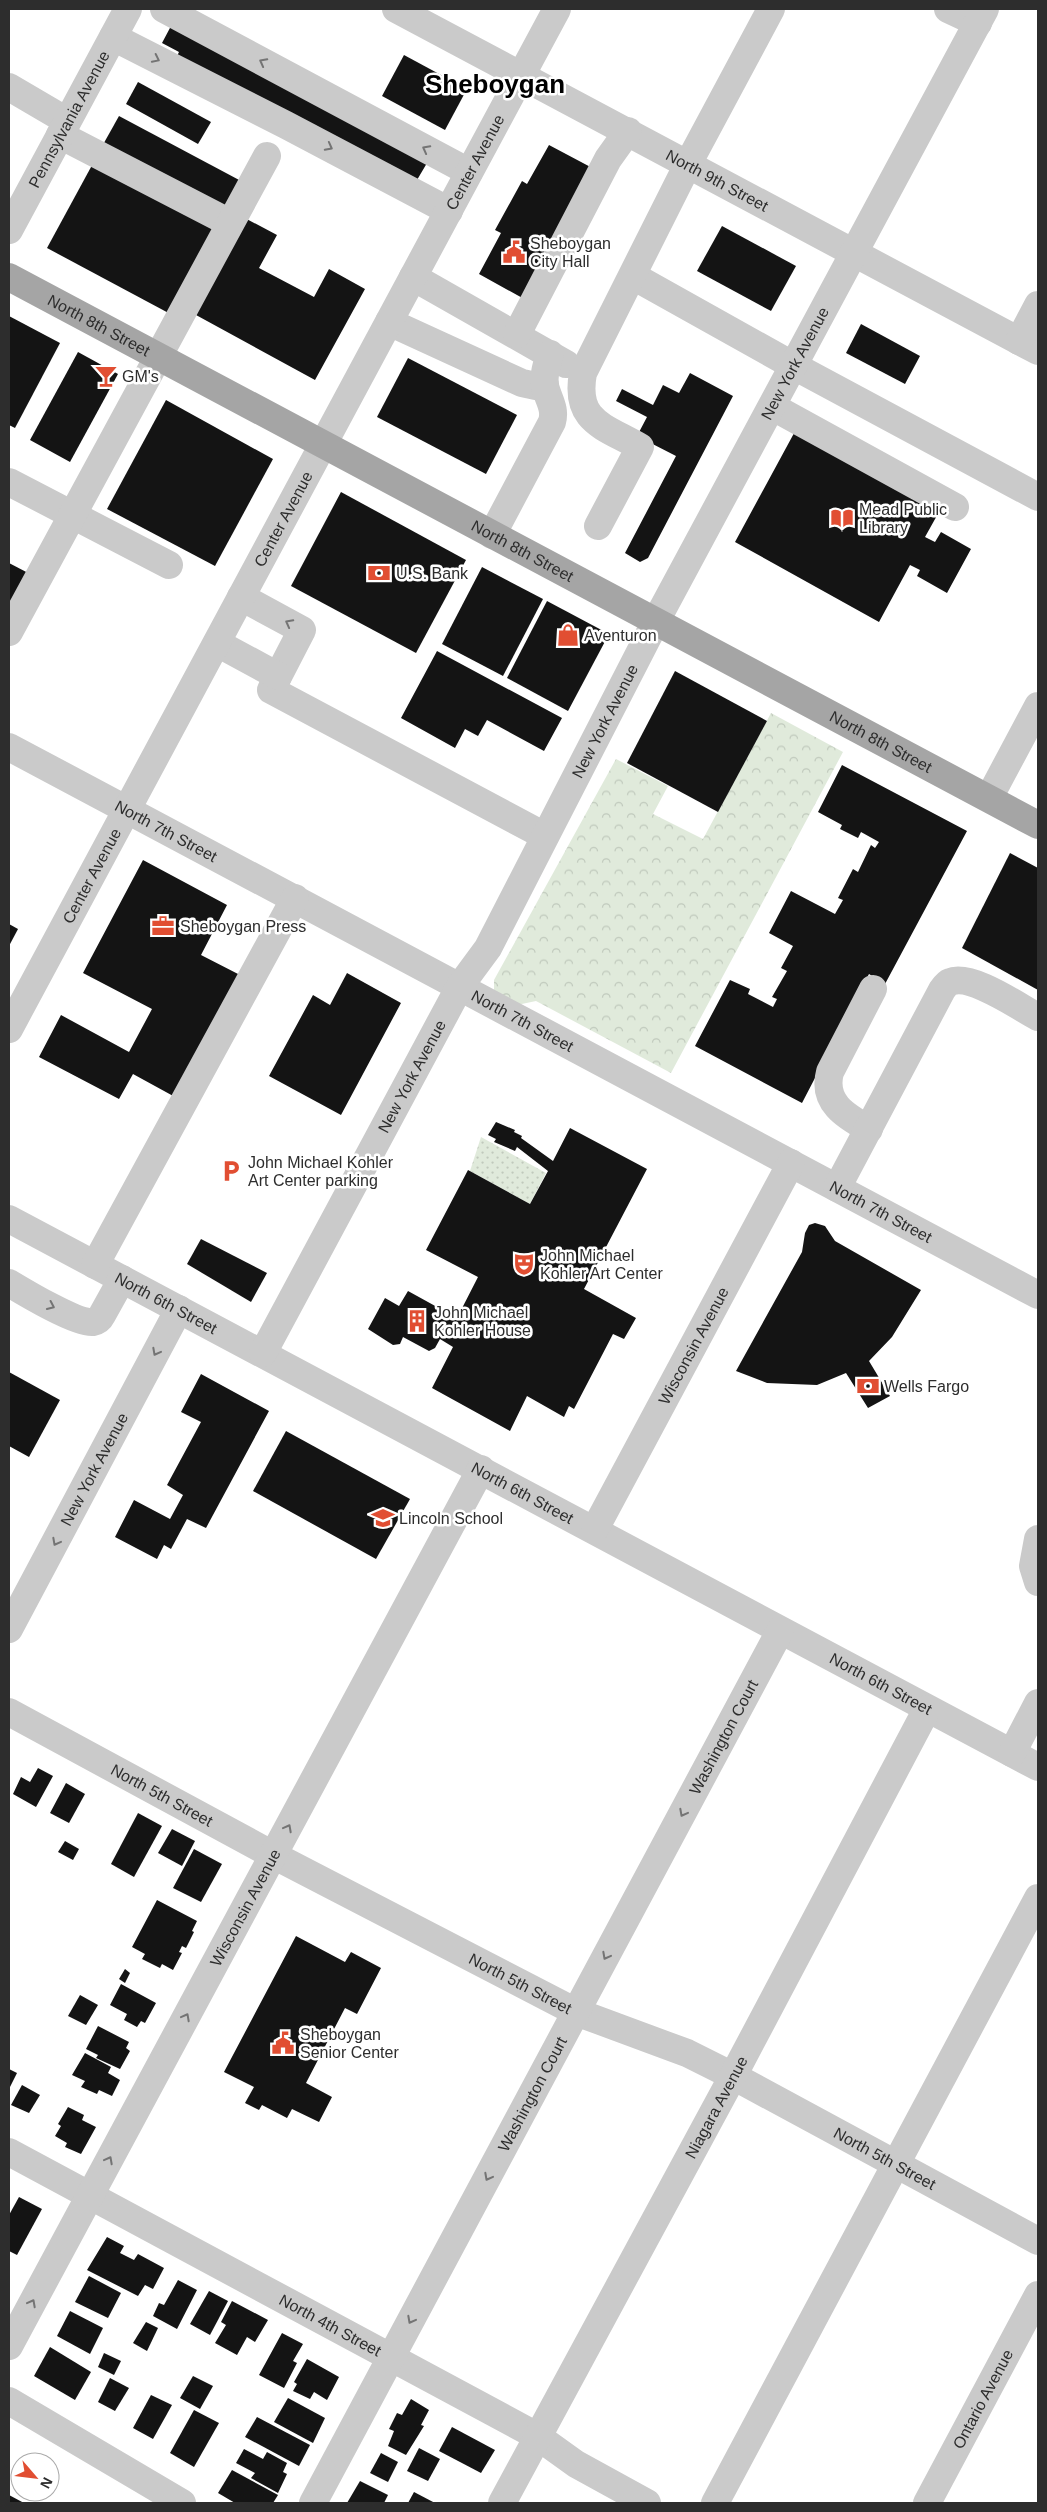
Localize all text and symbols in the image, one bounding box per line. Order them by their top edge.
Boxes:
street label: Pennsylvania Avenue [25,48,112,190]
one-way arrow [151,53,160,63]
one-way arrow [259,58,268,68]
district label: Sheboygan [425,69,565,99]
street label: Center Avenue [442,112,507,213]
one-way arrow [324,141,333,151]
one-way arrow [422,146,431,156]
street label: North 9th Street [663,146,772,214]
place label: Sheboygan City Hall [530,235,611,270]
public building icon: Sheboygan City Hall [501,239,527,265]
street label: North 8th Street [45,291,153,359]
street label: New York Avenue [757,304,832,422]
bar icon: GM's [93,363,119,389]
place label: GM's [122,368,159,385]
street label: Center Avenue [251,468,316,570]
place label: Mead Public Library [859,501,947,536]
library icon: Mead Public Library [829,505,855,531]
street label: North 8th Street [469,516,577,585]
bank icon: U.S. Bank [366,560,392,586]
place label: U.S. Bank [396,565,469,582]
one-way arrow [285,619,294,629]
shop icon: Aventuron [555,622,581,648]
place label: Aventuron [584,627,657,644]
street label: New York Avenue [568,661,641,781]
street label: North 8th Street [827,707,935,776]
street label: North 7th Street [112,797,220,865]
street label: Center Avenue [59,825,124,926]
office icon: Sheboygan Press [150,913,176,939]
place label: Sheboygan Press [180,918,306,935]
street label: North 7th Street [469,986,577,1055]
street label: New York Avenue [374,1017,449,1136]
place label: John Michael Kohler Art Center parking [248,1154,394,1189]
parking icon: John Michael Kohler Art Center parking [218,1158,244,1184]
street label: North 7th Street [827,1177,935,1246]
place label: John Michael Kohler Art Center [540,1247,663,1282]
theatre icon: John Michael Kohler Art Center [511,1251,537,1277]
street label: North 6th Street [112,1269,220,1337]
street label: Wisconsin Avenue [655,1284,732,1407]
one-way arrow [46,1300,55,1310]
place label: John Michael Kohler House [434,1304,531,1339]
building icon: John Michael Kohler House [404,1308,430,1334]
one-way arrow [152,1347,162,1356]
bank icon: Wells Fargo [855,1373,881,1399]
place label: Wells Fargo [884,1378,969,1395]
street label: New York Avenue [57,1410,131,1528]
street label: North 6th Street [469,1458,577,1527]
school or university icon: Lincoln School [370,1505,396,1531]
place label: Lincoln School [399,1510,503,1527]
one-way arrow [52,1536,62,1545]
street label: North 6th Street [827,1649,935,1718]
street label: Washington Court [686,1676,761,1797]
street label: North 5th Street [108,1760,216,1830]
one-way arrow [679,1808,689,1817]
one-way arrow [282,1824,292,1833]
street label: Wisconsin Avenue [207,1846,283,1969]
street label: North 5th Street [466,1950,575,2017]
one-way arrow [602,1951,612,1960]
one-way arrow [180,2013,190,2022]
place label: Sheboygan Senior Center [300,2026,399,2061]
public building icon: Sheboygan Senior Center [270,2030,296,2056]
street label: Washington Court [494,2033,570,2154]
street label: Niagara Avenue [682,2053,751,2161]
street label: North 5th Street [831,2124,939,2193]
one-way arrow [103,2156,113,2165]
one-way arrow [484,2171,494,2180]
street label: North 4th Street [277,2291,385,2359]
one-way arrow [26,2300,36,2309]
one-way arrow [407,2314,417,2323]
street label: Ontario Avenue [949,2346,1016,2451]
north arrow [10,2452,60,2502]
text: N [37,2475,56,2491]

